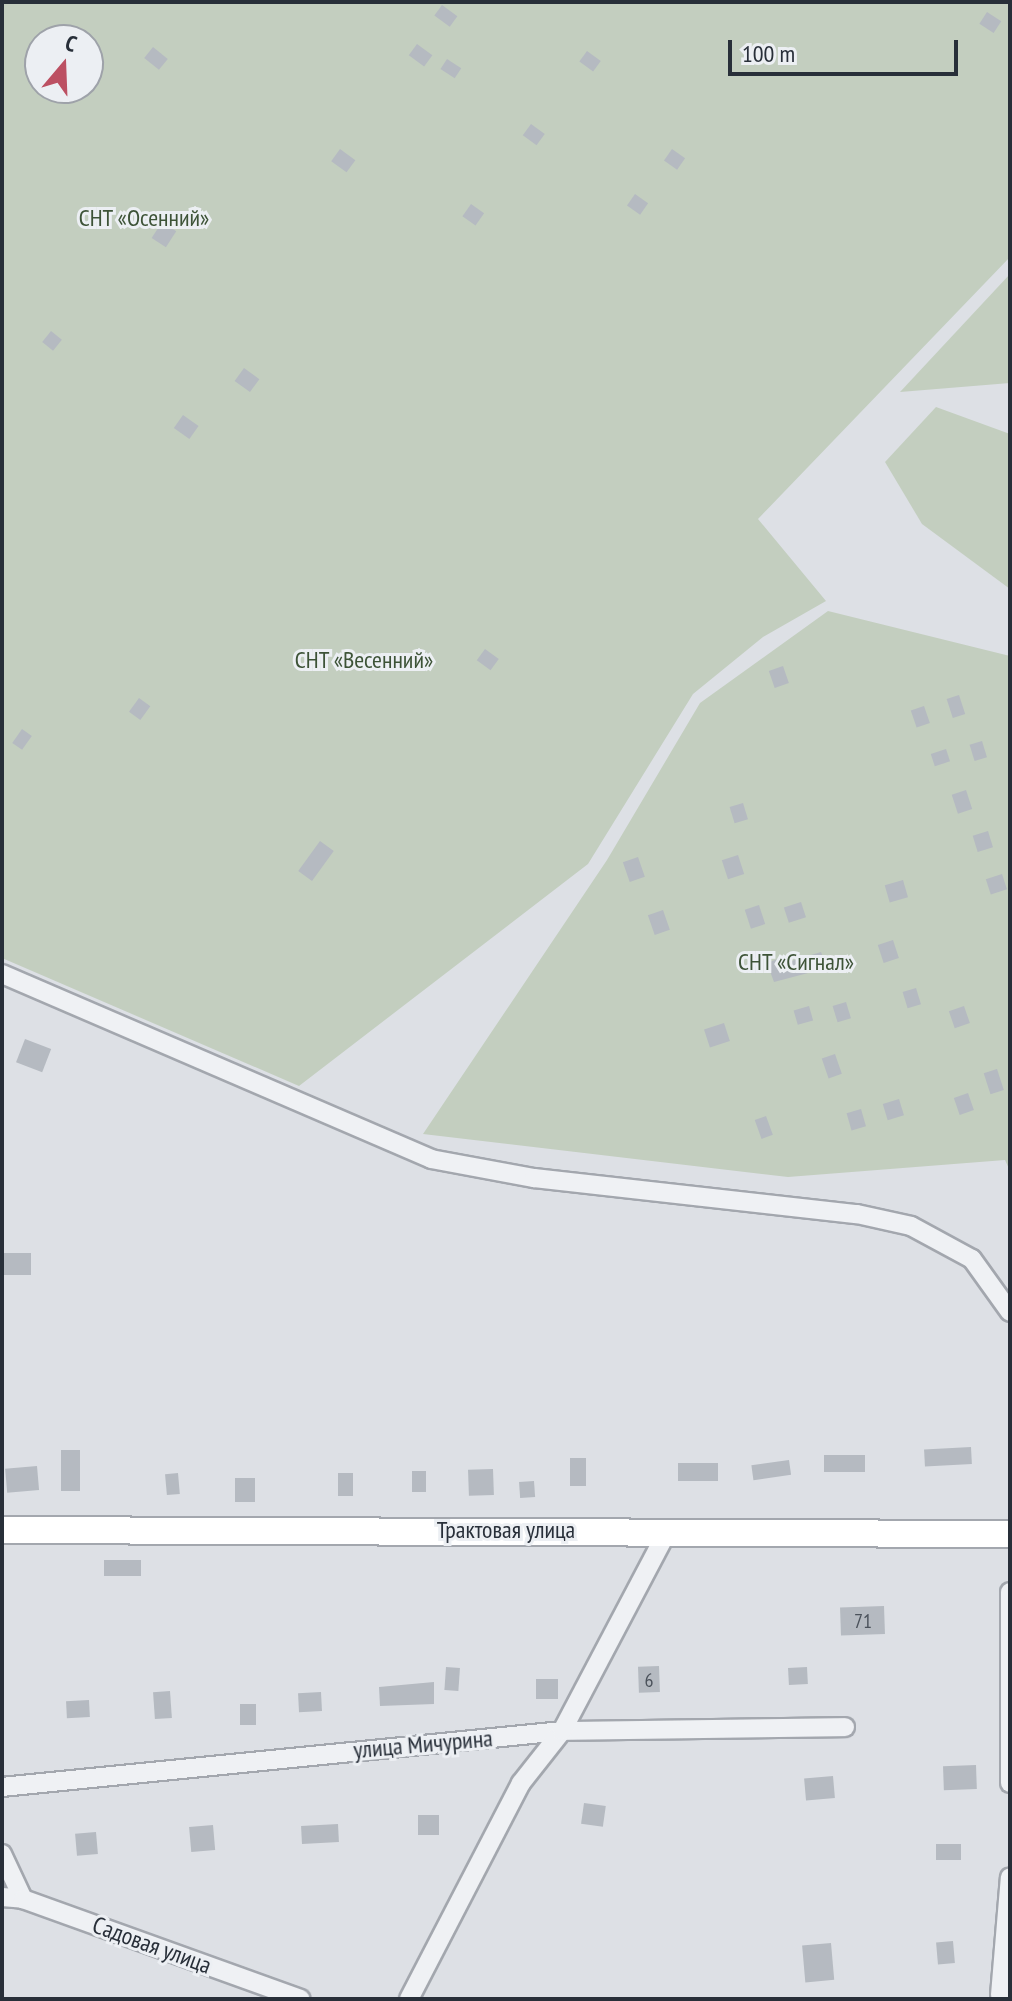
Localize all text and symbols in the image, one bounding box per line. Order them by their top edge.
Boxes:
north arrow [24,24,104,104]
scale bar [732,24,962,74]
text: С [62,28,80,58]
text: 100 m [742,38,795,69]
park label: СНТ «Осенний» [78,204,210,232]
park label: СНТ «Весенний» [294,646,434,674]
park label: СНТ «Сигнал» [738,948,854,976]
street label: Трактовая улица [437,1516,575,1544]
house number: 71 [854,1609,872,1633]
house number: 6 [645,1668,653,1692]
street label: улица Мичурина [352,1724,494,1764]
street label: Садовая улица [89,1910,215,1980]

